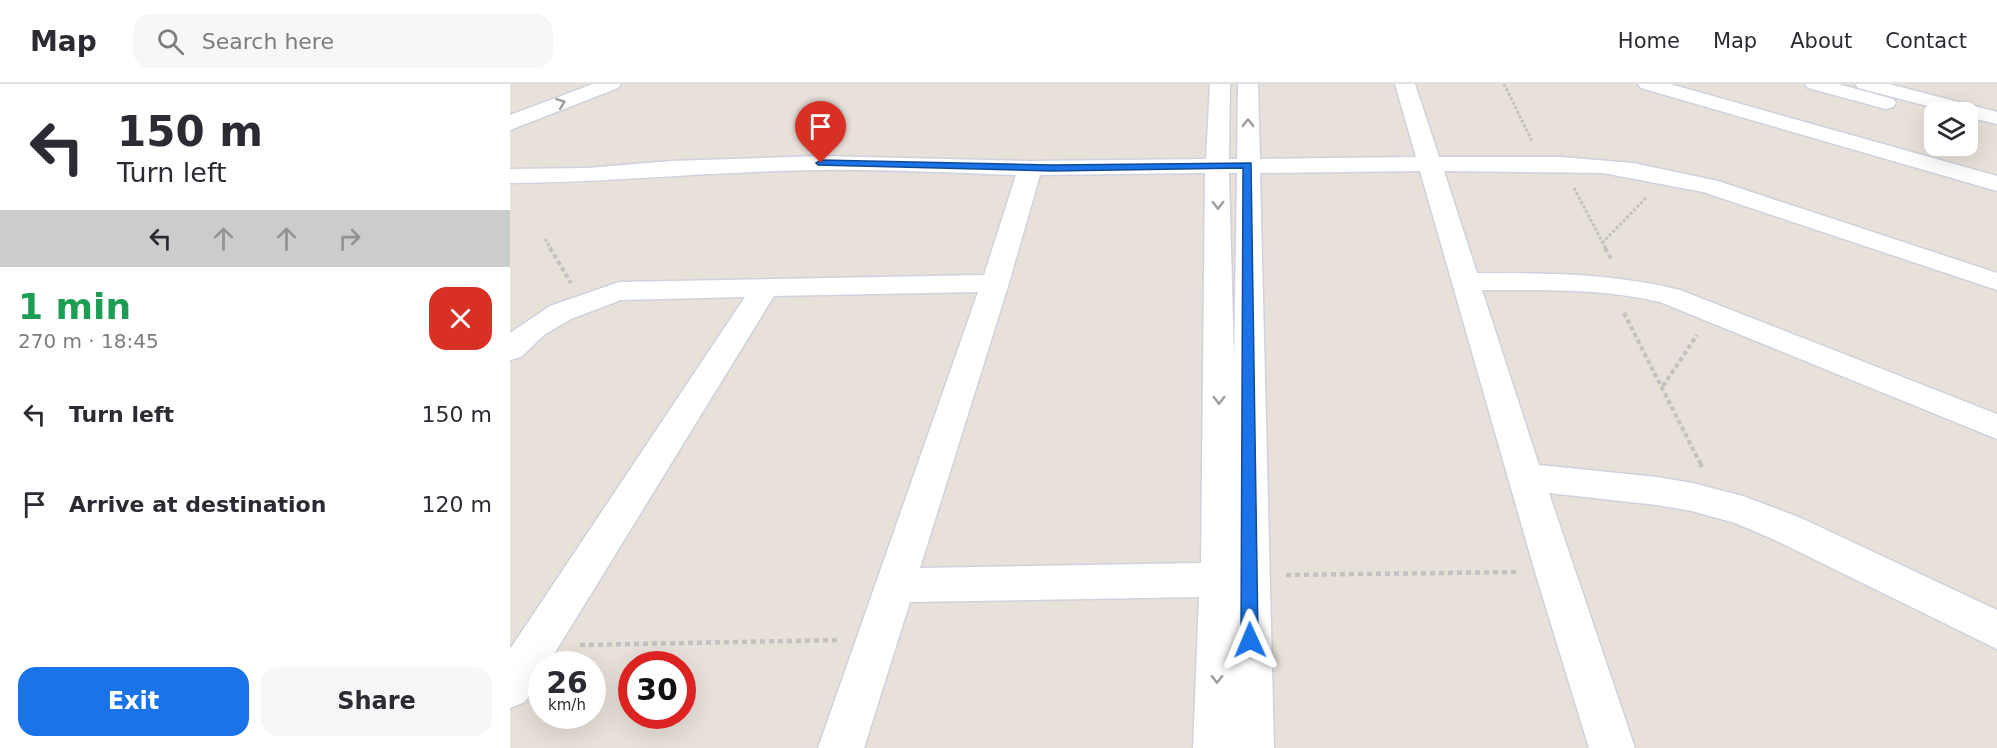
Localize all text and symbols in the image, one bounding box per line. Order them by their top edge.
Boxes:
search box [133,14,553,68]
text: Map [30,25,97,58]
icon: search [154,25,187,58]
text: Search here [202,29,334,54]
text: Home [1618,29,1680,53]
text: Map [1713,29,1757,53]
text: About [1790,29,1852,53]
text: Contact [1885,29,1967,53]
one-way arrow [555,98,565,111]
pin [795,101,846,163]
map controls [1924,102,1978,156]
button: layers [1924,102,1978,156]
text: 150 m [117,107,263,156]
icon: left [18,108,96,186]
icon: arrive [804,110,837,143]
one-way arrow [1242,118,1254,127]
text: Turn left [117,157,227,188]
one-way arrow [1211,201,1224,210]
icon: left [144,222,177,255]
icon: ahead [207,222,240,255]
icon: ahead [270,222,303,255]
icon: right [333,222,366,255]
text: 1 min [18,286,131,327]
button: close [429,287,492,350]
text: 270 m · 18:45 [18,329,159,353]
one-way arrow [1213,396,1225,405]
icon: left [18,398,51,431]
text: Turn left [69,402,174,427]
text: 150 m [422,402,492,427]
icon: arrive [18,488,51,521]
text: Arrive at destination [69,492,326,517]
text: 120 m [422,492,492,517]
position arrow [1218,608,1282,672]
speed limit sign: 30 [618,651,696,729]
text: 26 [546,665,588,700]
button: Exit [18,667,249,736]
button: Share [261,667,492,736]
one-way arrow [1211,675,1224,684]
text: km/h [548,696,586,714]

